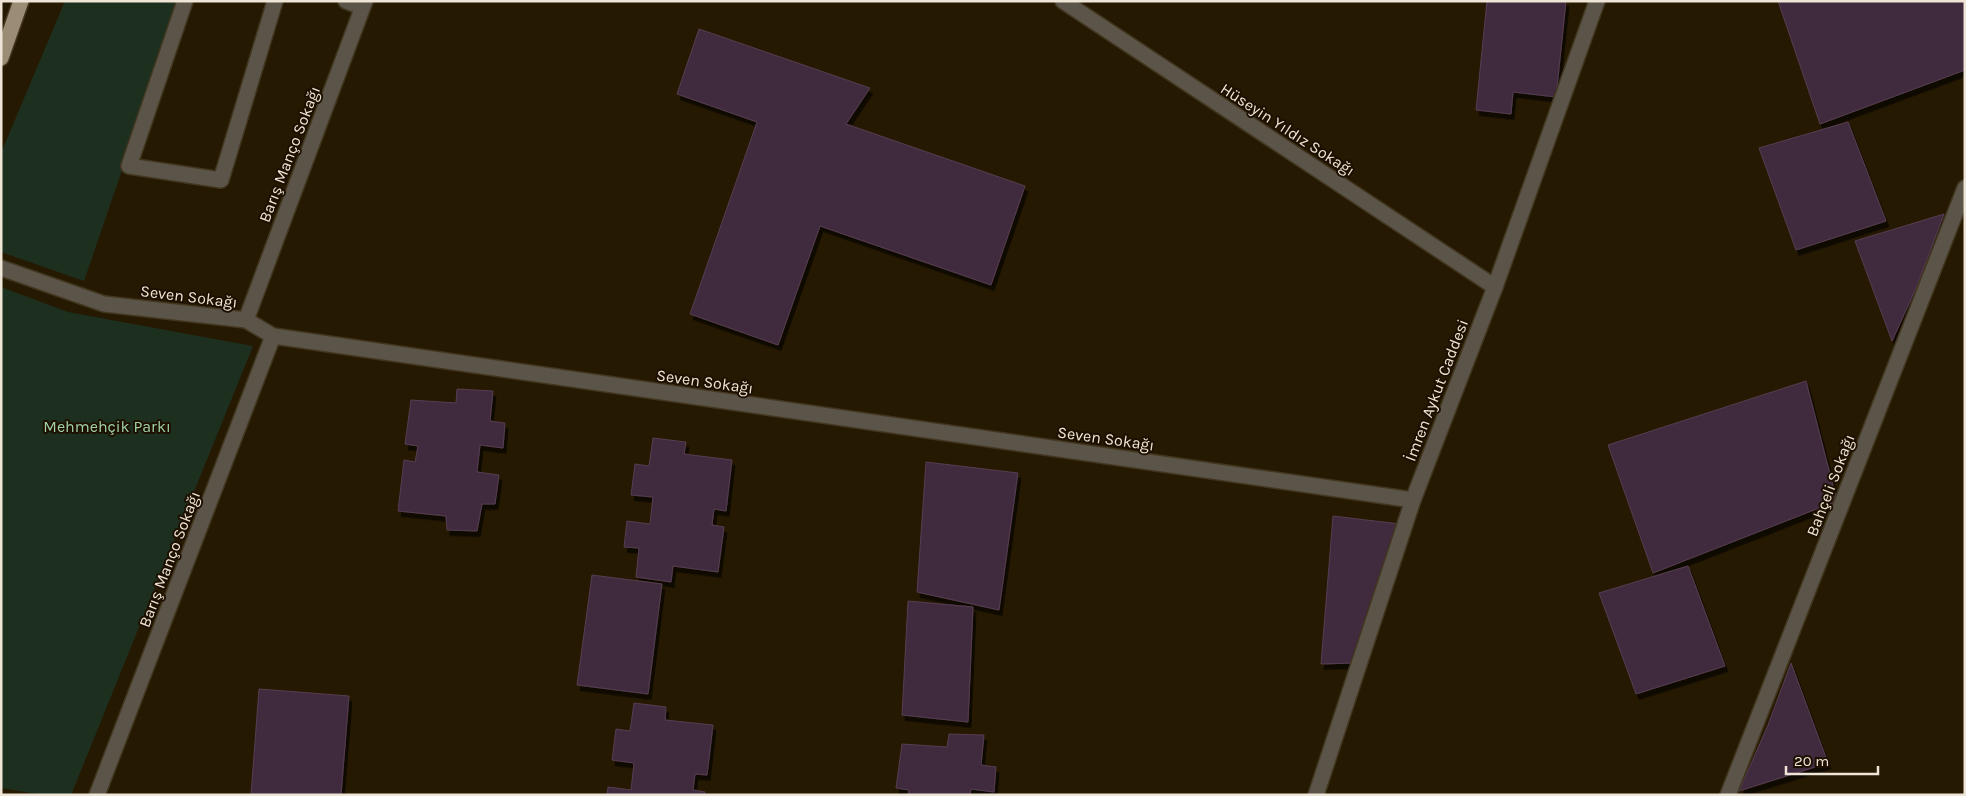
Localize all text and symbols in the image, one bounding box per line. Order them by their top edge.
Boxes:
street label: Hüseyin Yıldız Sokağı [1217,79,1358,180]
street label: Barış Manço Sokağı [255,83,324,225]
street label: Seven Sokağı [139,281,239,312]
street label: İmren Aykut Caddesi [1401,316,1472,464]
street label: Seven Sokağı [655,365,755,398]
park label: Mehmehçik Parkı [43,417,171,436]
street label: Seven Sokağı [1056,422,1156,455]
street label: Bahçeli Sokağı [1802,431,1859,539]
street label: Barış Manço Sokağı [135,488,204,630]
scale bar [1786,744,1878,776]
text: 20 m [1794,752,1829,770]

